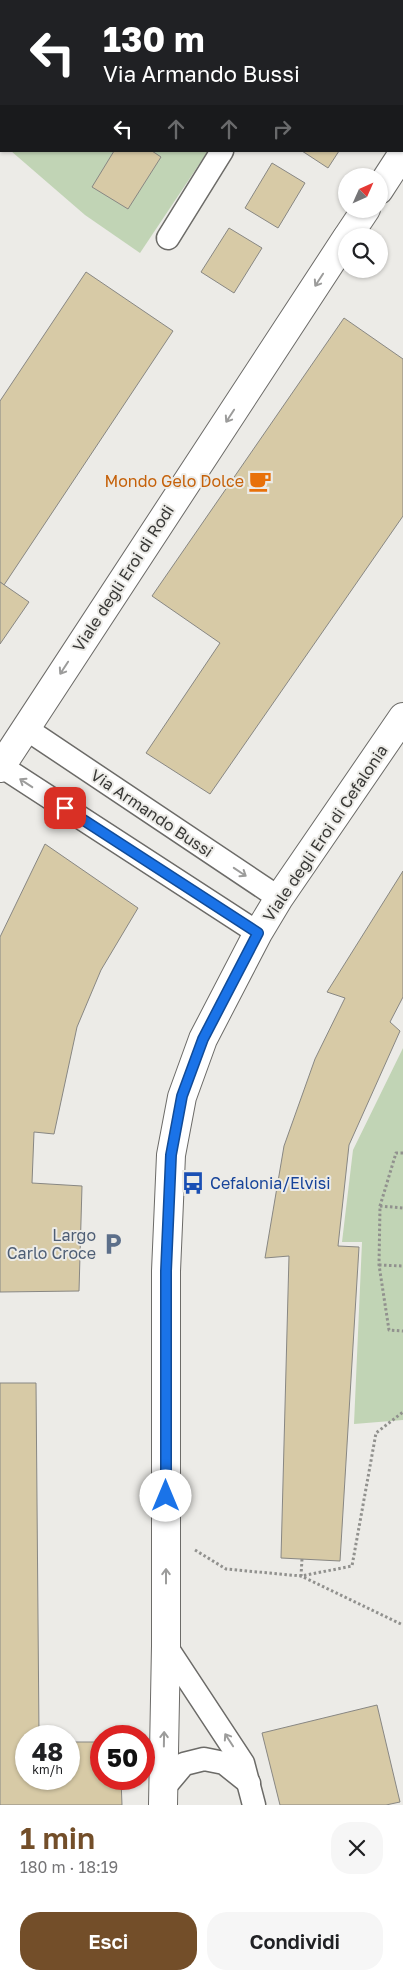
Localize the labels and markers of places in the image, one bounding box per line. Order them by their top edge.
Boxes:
cafe icon: Mondo Gelo Dolce [247,468,273,494]
place label: Mondo Gelo Dolce [104,471,244,491]
pin [44,787,86,829]
bus stop icon: Cefalonia/Elvisi [180,1170,206,1196]
place label: Cefalonia/Elvisi [210,1173,331,1193]
place label: Largo Carlo Croce [7,1225,96,1263]
parking icon: Largo Carlo Croce [100,1231,126,1257]

